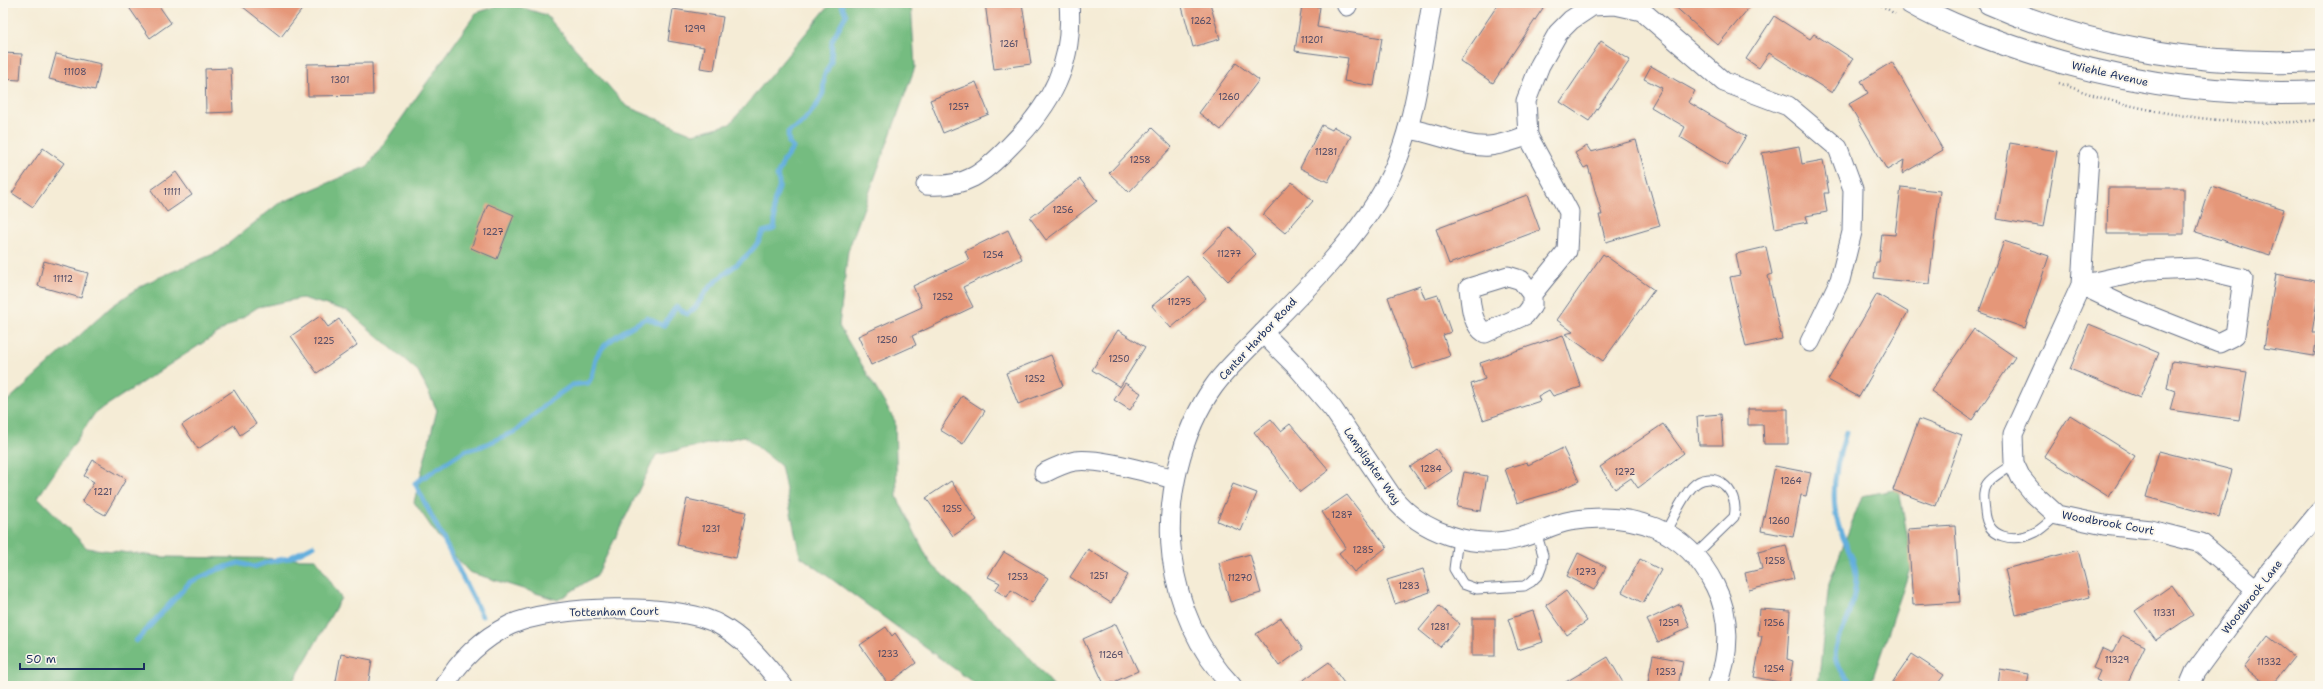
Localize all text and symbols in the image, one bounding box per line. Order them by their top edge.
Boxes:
house number: 1262 [1190,15,1212,27]
house number: 1299 [684,23,706,35]
house number: 11201 [1301,34,1323,46]
house number: 1261 [1000,38,1018,50]
street label: Wiehle Avenue [2070,58,2150,90]
house number: 11108 [64,66,86,78]
house number: 1301 [330,74,350,86]
house number: 1260 [1218,91,1240,103]
house number: 1257 [949,101,969,113]
house number: 11281 [1315,146,1337,158]
house number: 1258 [1129,154,1151,166]
house number: 11111 [163,186,181,198]
house number: 1256 [1052,204,1074,216]
house number: 1227 [482,226,504,238]
house number: 11277 [1217,248,1241,260]
house number: 1254 [982,249,1004,261]
house number: 11112 [53,273,73,285]
house number: 1252 [933,291,953,303]
street label: Center Harbor Road [1216,294,1300,384]
house number: 11275 [1167,296,1191,308]
house number: 1250 [876,334,898,346]
house number: 1225 [314,335,334,347]
house number: 1250 [1108,353,1130,365]
house number: 1252 [1025,373,1045,385]
street label: Lamplighter Way [1340,425,1404,507]
house number: 1284 [1420,463,1442,475]
house number: 1272 [1615,466,1635,478]
house number: 1264 [1780,475,1802,487]
house number: 1221 [94,486,112,498]
house number: 1255 [942,503,962,515]
street label: Woodbrook Court [2060,507,2156,539]
house number: 1287 [1331,509,1353,521]
house number: 1260 [1768,515,1790,527]
house number: 1231 [702,523,720,535]
house number: 1285 [1353,544,1373,556]
house number: 1258 [1764,555,1786,567]
street label: Woodbrook Lane [2218,557,2286,637]
house number: 1273 [1576,566,1596,578]
house number: 1251 [1090,570,1108,582]
house number: 1253 [1008,571,1028,583]
house number: 11270 [1228,572,1252,584]
house number: 1283 [1398,580,1420,592]
street label: Tottenham Court [569,604,659,620]
house number: 11331 [2153,607,2175,619]
house number: 1259 [1659,617,1679,629]
house number: 1256 [1763,617,1785,629]
house number: 1281 [1430,621,1450,633]
scale bar [20,645,144,671]
house number: 1233 [877,648,899,660]
house number: 11269 [1099,649,1123,661]
text: 50 m [26,651,56,667]
house number: 11329 [2105,654,2129,666]
house number: 11332 [2257,656,2281,668]
house number: 1254 [1763,663,1785,675]
house number: 1253 [1656,666,1676,678]

